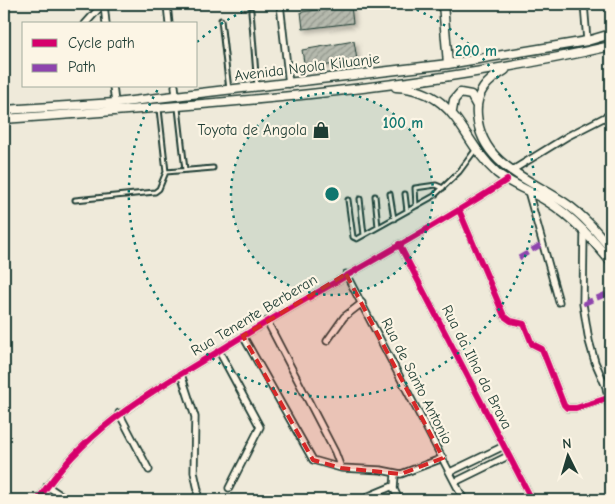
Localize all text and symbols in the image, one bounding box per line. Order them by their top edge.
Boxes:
legend [22,22,198,88]
text: Cycle path [68,34,135,52]
text: 200 m [455,42,497,60]
street label: Avenida Ngola Kiluanje [233,49,381,85]
text: Path [68,58,96,76]
text: 100 m [383,114,423,132]
shop icon: Toyota de Angola [311,120,331,140]
place label: Toyota de Angola [197,121,307,139]
centre of rings [323,185,341,203]
street label: Rua Tenente Berberan [188,270,320,360]
street label: Rua da Ilha da Brava [438,302,516,432]
street label: Rua de Santo Antonio [377,315,457,447]
north arrow [542,432,592,482]
text: N [562,435,572,452]

